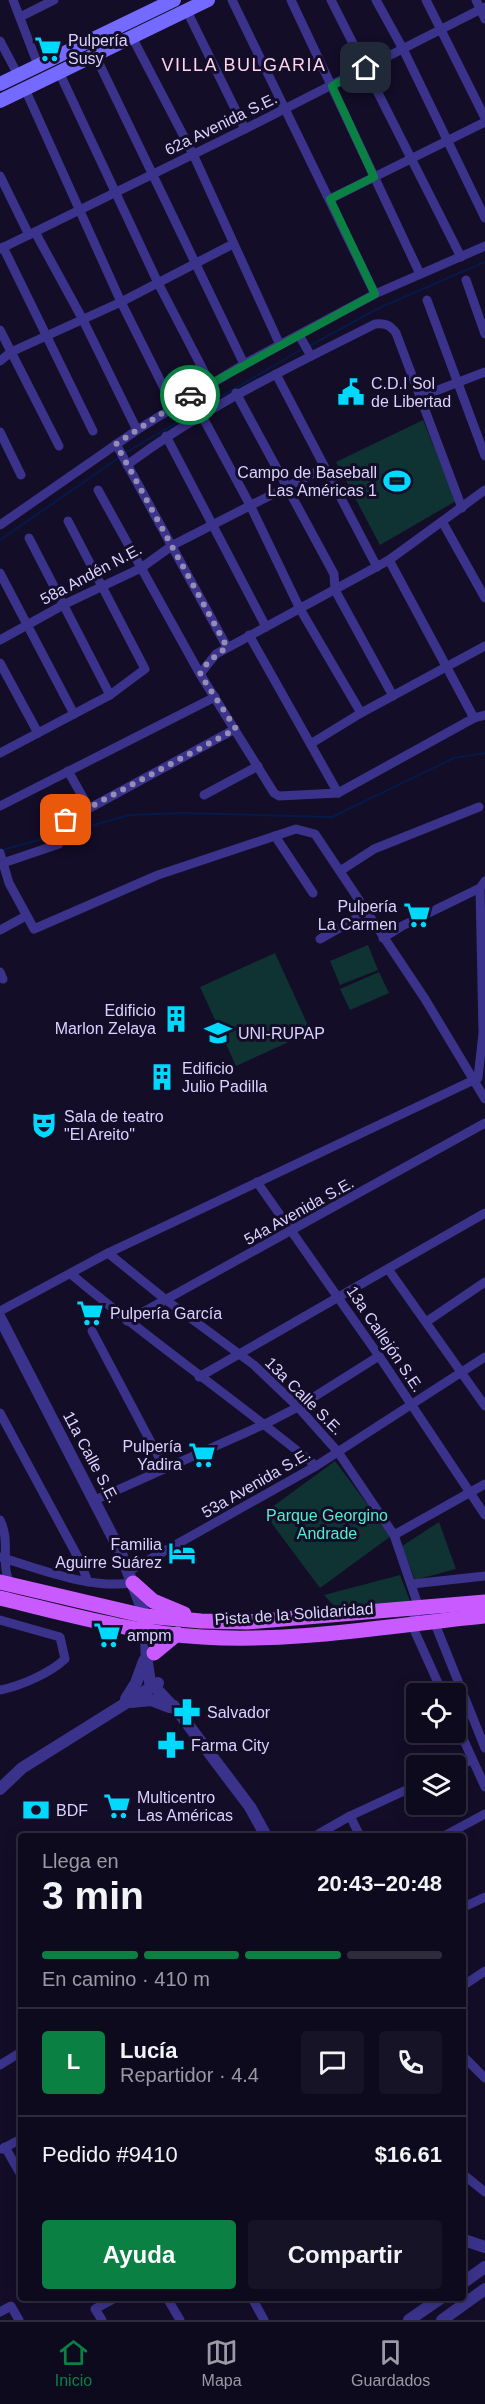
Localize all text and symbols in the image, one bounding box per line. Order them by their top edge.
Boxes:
place label: Pulpería Susy [68,32,128,67]
supermarket icon: Pulpería Susy [33,34,63,64]
pin [340,42,391,93]
icon: home [349,51,382,84]
district label: VILLA BULGARIA [161,55,327,75]
street label: 62a Avenida S.E. [162,90,280,158]
courier [160,365,220,425]
place label: C.D.I Sol de Libertad [371,375,451,410]
public building icon: C.D.I Sol de Libertad [336,377,366,407]
icon: car [174,379,207,412]
place label: Campo de Baseball Las Américas 1 [237,464,377,499]
sports icon: Campo de Baseball Las Américas 1 [382,466,412,496]
street label: 58a Andén N.E. [38,540,144,608]
pin [40,794,91,845]
icon: bag [49,803,82,836]
place label: Pulpería La Carmen [318,898,397,933]
supermarket icon: Pulpería La Carmen [402,900,432,930]
place label: Edificio Marlon Zelaya [55,1002,156,1037]
building icon: Edificio Marlon Zelaya [161,1004,191,1034]
school or university icon: UNI-RUPAP [203,1018,233,1048]
place label: UNI-RUPAP [238,1025,325,1042]
place label: Edificio Julio Padilla [182,1060,267,1095]
building icon: Edificio Julio Padilla [147,1062,177,1092]
place label: Sala de teatro "El Areito" [64,1108,164,1143]
theatre icon: Sala de teatro "El Areito" [29,1110,59,1140]
street label: 54a Avenida S.E. [241,1174,357,1248]
street label: 13a Callejón S.E. [343,1283,427,1395]
supermarket icon: Pulpería García [75,1298,105,1328]
place label: Pulpería García [110,1305,222,1322]
street label: 13a Calle S.E. [262,1354,346,1438]
street label: 11a Calle S.E. [60,1408,122,1506]
place label: Pulpería Yadira [122,1438,182,1473]
supermarket icon: Pulpería Yadira [187,1440,217,1470]
street label: 53a Avenida S.E. [199,1445,313,1521]
park label: Parque Georgino Andrade [266,1507,388,1542]
place label: Familia Aguirre Suárez [55,1536,162,1571]
hotel icon: Familia Aguirre Suárez [167,1538,197,1568]
street label: Pista de la Solidaridad [214,1600,374,1628]
supermarket icon: ampm [92,1620,122,1650]
place label: ampm [127,1627,171,1644]
map controls [406,1683,466,1815]
button: locate [406,1683,466,1743]
pharmacy icon: Salvador [172,1697,202,1727]
place label: Salvador [207,1704,271,1721]
pharmacy icon: Farma City [156,1730,186,1760]
place label: Farma City [191,1737,269,1754]
button: layers [406,1755,466,1815]
place label: Multicentro Las Américas [137,1789,233,1824]
supermarket icon: Multicentro Las Américas [102,1791,132,1821]
bank icon: BDF [21,1795,51,1825]
place label: BDF [56,1802,88,1819]
text: Llega en [42,1850,119,1872]
text: 20:43–20:48 [317,1871,442,1896]
text: 3 min [42,1874,144,1917]
text: En camino · 410 m [42,1968,210,1990]
button: chat [301,2031,364,2094]
button: phone [379,2031,442,2094]
text: Lucía [120,2038,177,2063]
text: L [67,2049,80,2074]
text: Repartidor · 4.4 [120,2064,259,2086]
text: Pedido #9410 [42,2142,178,2167]
text: $16.61 [375,2142,442,2167]
button: Ayuda [42,2220,236,2289]
button: Compartir [248,2220,442,2289]
tab: Inicio [55,2336,92,2390]
tab: Mapa [202,2336,242,2390]
tab: Guardados [351,2336,430,2390]

